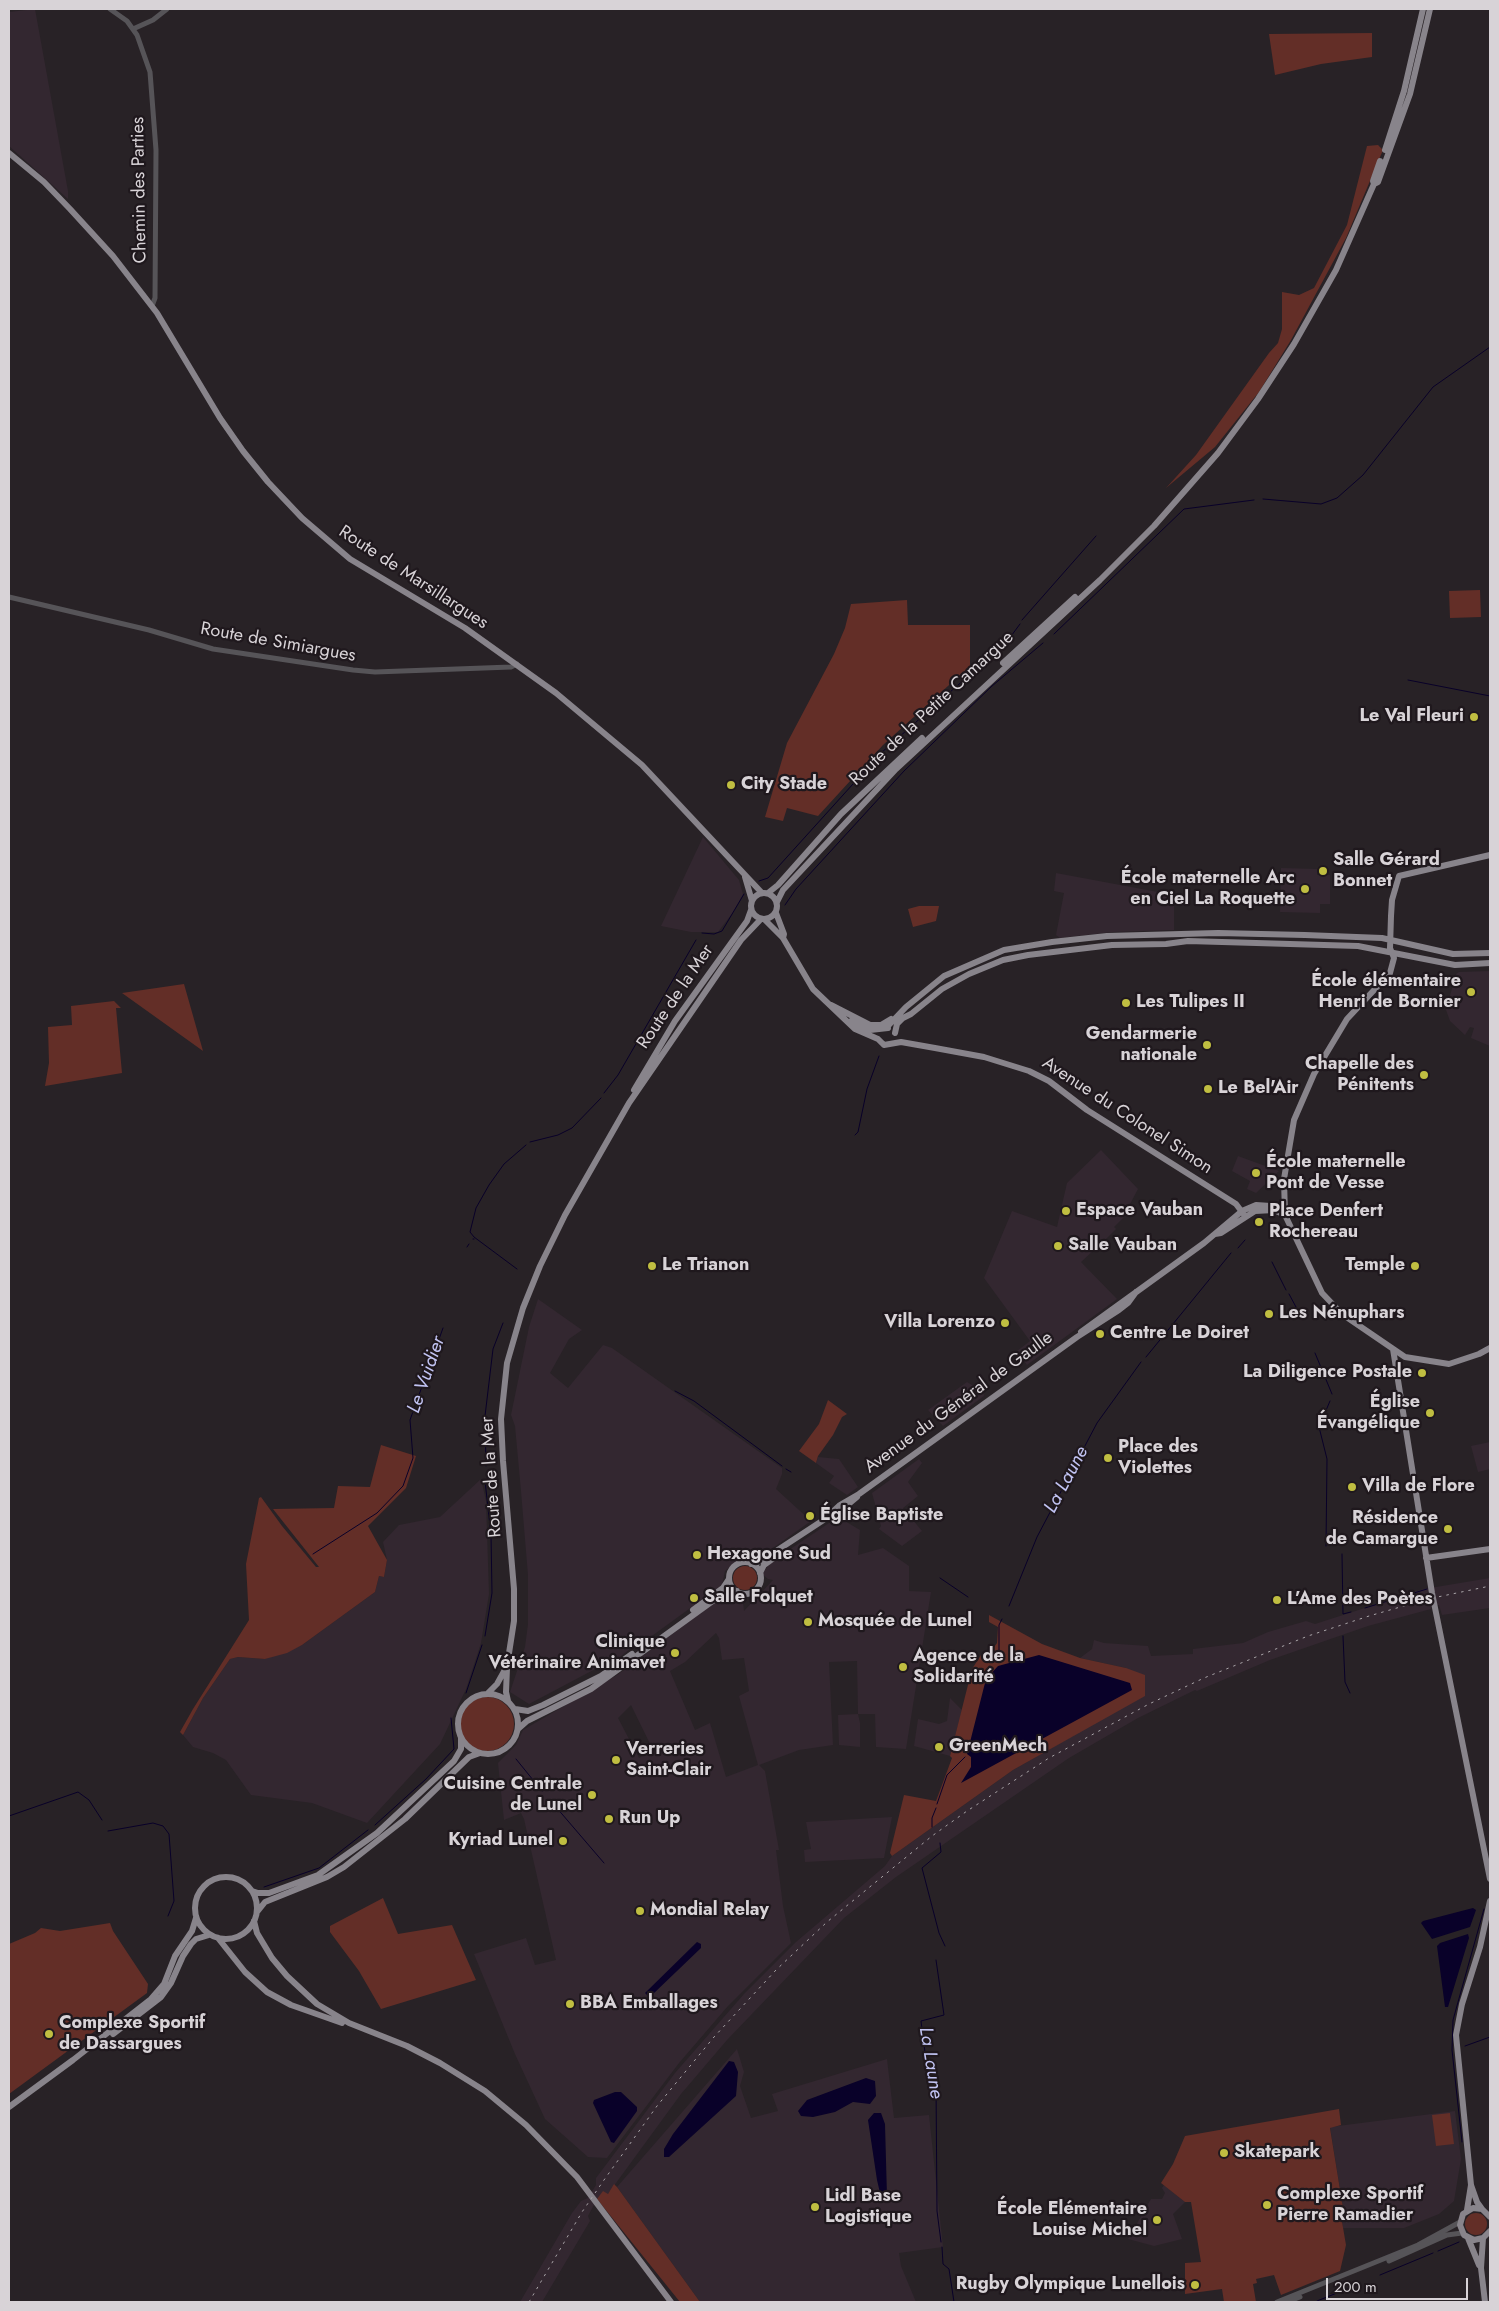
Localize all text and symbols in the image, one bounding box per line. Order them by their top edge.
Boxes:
street label: Chemin des Parties [128,117,152,263]
street label: Route de Marsillargues [334,522,492,634]
street label: Route de Simiargues [199,619,357,667]
street label: Route de la Petite Camargue [845,627,1019,791]
place label: Le Val Fleuri [1360,706,1464,728]
marker: Le Val Fleuri [1468,711,1480,723]
place label: City Stade [741,774,827,796]
marker: City Stade [725,779,737,791]
place label: Salle Gérard Bonnet [1333,850,1440,892]
marker: Salle Gérard Bonnet [1317,865,1329,877]
place label: École maternelle Arc en Ciel La Roquette [1121,868,1295,911]
marker: École maternelle Arc en Ciel La Roquette [1299,883,1311,895]
street label: Route de la Mer [633,941,719,1053]
place label: École élémentaire Henri de Bornier [1311,971,1461,1014]
marker: École élémentaire Henri de Bornier [1465,986,1477,998]
place label: Les Tulipes II [1136,992,1245,1014]
marker: Les Tulipes II [1120,997,1132,1009]
place label: Gendarmerie nationale [1086,1024,1197,1066]
marker: Gendarmerie nationale [1201,1039,1213,1051]
street label: Avenue du Colonel Simon [1038,1053,1216,1179]
place label: Chapelle des Pénitents [1305,1054,1414,1096]
marker: Chapelle des Pénitents [1418,1069,1430,1081]
place label: Le Bel'Air [1218,1078,1299,1100]
marker: Le Bel'Air [1202,1083,1214,1095]
place label: École maternelle Pont de Vesse [1266,1152,1406,1194]
marker: École maternelle Pont de Vesse [1250,1167,1262,1179]
place label: Espace Vauban [1076,1200,1203,1222]
place label: Place Denfert Rochereau [1269,1201,1383,1244]
marker: Espace Vauban [1060,1205,1072,1217]
marker: Place Denfert Rochereau [1253,1216,1265,1228]
place label: Salle Vauban [1068,1235,1177,1257]
marker: Salle Vauban [1052,1240,1064,1252]
place label: Le Trianon [662,1255,749,1277]
place label: Temple [1345,1255,1405,1277]
marker: Le Trianon [646,1260,658,1272]
marker: Temple [1409,1260,1421,1272]
place label: Les Nénuphars [1279,1303,1404,1325]
marker: Les Nénuphars [1263,1308,1275,1320]
place label: Villa Lorenzo [884,1312,995,1334]
marker: Villa Lorenzo [999,1317,1011,1329]
place label: Centre Le Doiret [1110,1323,1249,1345]
street label: Avenue du Général de Gaulle [861,1327,1057,1479]
marker: Centre Le Doiret [1094,1328,1106,1340]
water label: Le Vuidier [403,1333,451,1417]
place label: La Diligence Postale [1243,1362,1412,1384]
marker: La Diligence Postale [1416,1367,1428,1379]
place label: Église Évangélique [1317,1392,1420,1435]
marker: Église Évangélique [1424,1407,1436,1419]
street label: Route de la Mer [477,1416,507,1538]
place label: Place des Violettes [1118,1437,1198,1480]
water label: La Laune [1040,1443,1094,1517]
marker: Place des Violettes [1102,1452,1114,1464]
place label: Villa de Flore [1362,1476,1475,1498]
marker: Villa de Flore [1346,1481,1358,1493]
place label: Église Baptiste [820,1505,943,1527]
place label: Résidence de Camargue [1326,1508,1438,1550]
marker: Église Baptiste [804,1510,816,1522]
marker: Résidence de Camargue [1442,1523,1454,1535]
place label: Hexagone Sud [707,1544,831,1566]
marker: Hexagone Sud [691,1549,703,1561]
place label: Salle Folquet [704,1587,813,1609]
place label: L’Ame des Poètes [1287,1589,1433,1611]
marker: Salle Folquet [688,1592,700,1604]
marker: L’Ame des Poètes [1271,1594,1283,1606]
place label: Mosquée de Lunel [818,1611,972,1633]
marker: Mosquée de Lunel [802,1616,814,1628]
place label: Clinique Vétérinaire Animavet [488,1632,665,1675]
place label: Agence de la Solidarité [913,1646,1024,1688]
marker: Clinique Vétérinaire Animavet [669,1647,681,1659]
marker: Agence de la Solidarité [897,1661,909,1673]
place label: GreenMech [949,1736,1047,1758]
place label: Verreries Saint-Clair [626,1739,712,1782]
marker: GreenMech [933,1741,945,1753]
marker: Verreries Saint-Clair [610,1754,622,1766]
place label: Cuisine Centrale de Lunel [444,1774,582,1816]
marker: Cuisine Centrale de Lunel [586,1789,598,1801]
place label: Run Up [619,1808,680,1830]
marker: Run Up [603,1813,615,1825]
place label: Kyriad Lunel [448,1830,553,1852]
marker: Kyriad Lunel [557,1835,569,1847]
place label: Mondial Relay [650,1900,769,1922]
marker: Mondial Relay [634,1905,646,1917]
place label: BBA Emballages [580,1993,718,2015]
marker: BBA Emballages [564,1998,576,2010]
place label: Complexe Sportif de Dassargues [59,2013,205,2056]
water label: La Laune [913,2026,947,2100]
marker: Complexe Sportif de Dassargues [43,2028,55,2040]
place label: Skatepark [1234,2142,1320,2164]
marker: Skatepark [1218,2147,1230,2159]
place label: Complexe Sportif Pierre Ramadier [1277,2184,1423,2226]
place label: Lidl Base Logistique [825,2186,912,2228]
place label: École Elémentaire Louise Michel [997,2199,1147,2242]
marker: Complexe Sportif Pierre Ramadier [1261,2199,1273,2211]
marker: Lidl Base Logistique [809,2201,821,2213]
marker: École Elémentaire Louise Michel [1151,2214,1163,2226]
scale bar [1329,2268,1472,2300]
place label: Rugby Olympique Lunellois [956,2274,1185,2296]
text: 200 m [1334,2276,1377,2298]
marker: Rugby Olympique Lunellois [1189,2279,1201,2291]

